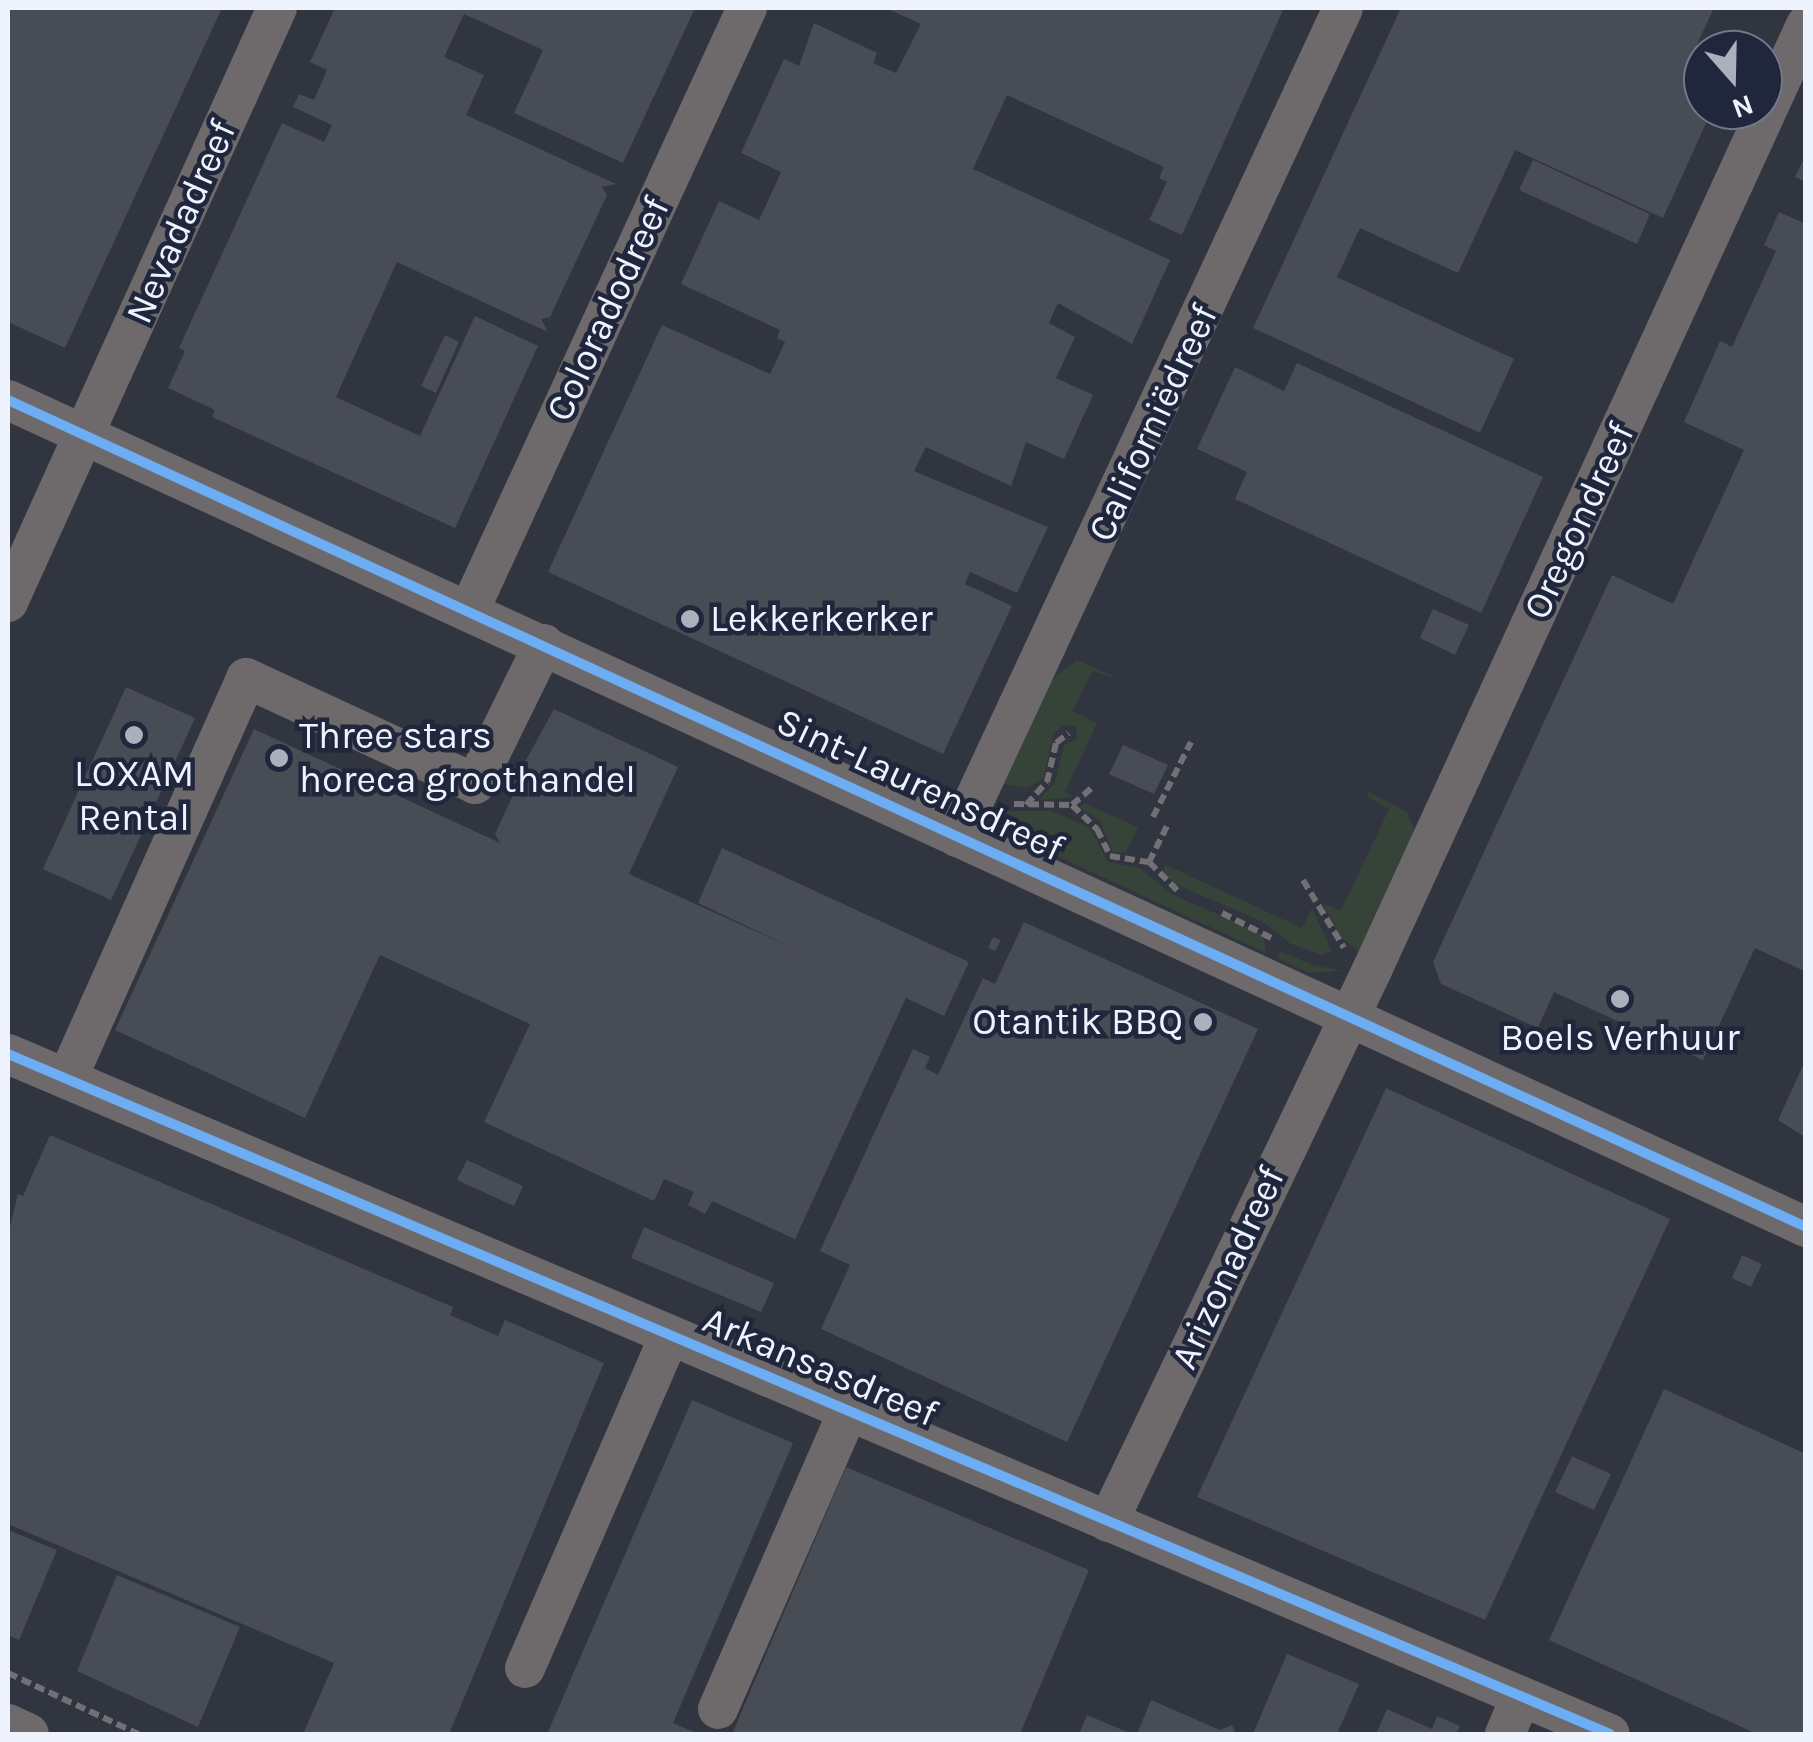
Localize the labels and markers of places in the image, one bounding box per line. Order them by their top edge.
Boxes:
place label: Lekkerkerker [710,596,933,642]
marker: Lekkerkerker [679,608,701,630]
place label: Three stars horeca groothandel [299,713,636,802]
marker: LOXAM Rental [123,724,145,746]
marker: Three stars horeca groothandel [268,747,290,769]
place label: LOXAM Rental [74,751,194,841]
marker: Boels Verhuur [1609,988,1631,1010]
place label: Otantik BBQ [972,999,1183,1045]
marker: Otantik BBQ [1192,1011,1214,1033]
place label: Boels Verhuur [1500,1015,1740,1061]

